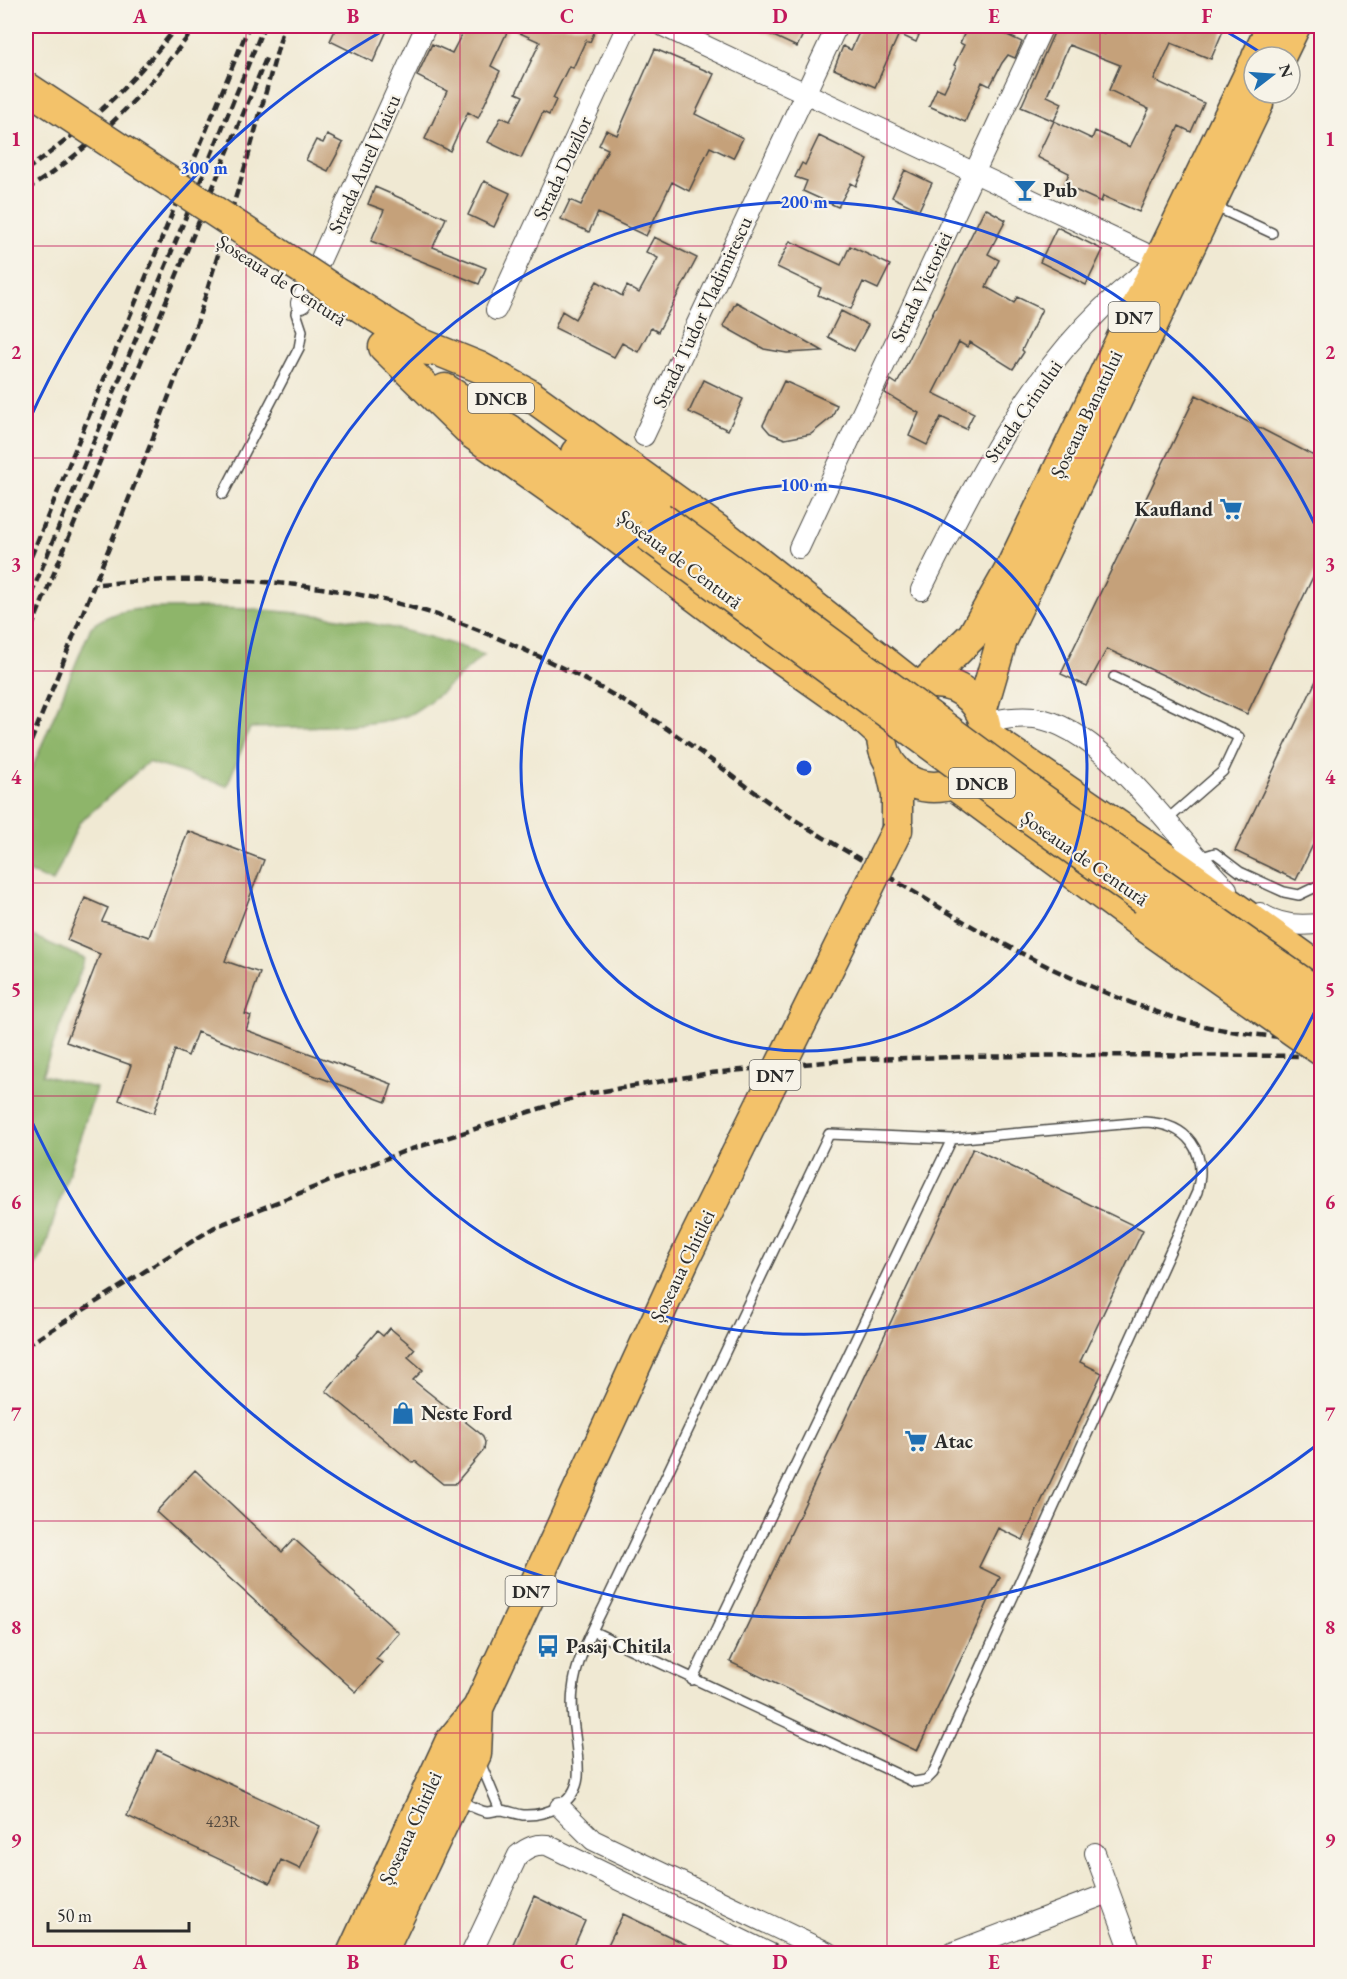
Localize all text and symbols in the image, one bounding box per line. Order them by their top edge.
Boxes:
text: A [132,3,148,29]
text: B [347,3,359,29]
text: C [560,3,574,29]
text: D [772,3,788,29]
text: E [988,3,1000,29]
text: F [1202,3,1213,29]
north arrow [1242,45,1302,105]
text: N [1274,61,1298,80]
street label: Strada Aurel Vlaicu [322,90,407,238]
street label: Strada Duzilor [527,112,598,224]
text: 1 [11,126,21,152]
text: 1 [1325,126,1335,152]
text: 300 m [180,156,228,179]
bar icon: Pub [1012,177,1038,203]
place label: Pub [1043,177,1077,203]
text: 200 m [780,190,828,213]
street label: Strada Tudor Vladimirescu [646,212,758,412]
street label: Șoseaua de Centură [212,228,352,332]
street label: Strada Victoriei [884,228,958,346]
road number: DN7 [1108,302,1160,332]
text: 2 [11,339,22,365]
text: 2 [1325,339,1336,365]
street label: Șoseaua Banatului [1044,346,1128,482]
street label: Strada Crinului [978,355,1068,467]
road number: DNCB [468,383,534,413]
text: 100 m [780,473,828,496]
place label: Kaufland [1135,496,1213,522]
supermarket icon: Kaufland [1218,496,1244,522]
street label: Șoseaua de Centură [612,504,748,615]
text: 3 [11,551,21,577]
text: 3 [1325,551,1335,577]
centre of rings [794,758,814,778]
text: 4 [11,764,22,790]
text: 4 [1325,764,1336,790]
road number: DNCB [949,768,1015,798]
street label: Șoseaua de Centură [1016,804,1154,912]
text: 5 [11,976,21,1002]
text: 5 [1325,976,1335,1002]
road number: DN7 [750,1060,800,1090]
text: 6 [11,1189,22,1215]
text: 6 [1325,1189,1336,1215]
street label: Șoseaua Chitilei [644,1205,720,1327]
shop icon: Neste Ford [390,1400,416,1426]
place label: Neste Ford [421,1400,512,1426]
text: 7 [11,1401,22,1427]
text: 7 [1325,1401,1336,1427]
supermarket icon: Atac [903,1428,929,1454]
place label: Atac [933,1428,973,1454]
road number: DN7 [506,1576,556,1606]
text: 8 [11,1614,21,1640]
text: 8 [1325,1614,1335,1640]
bus stop icon: Pasaj Chitila [535,1633,561,1659]
place label: Pasaj Chitila [566,1633,672,1659]
street label: Șoseaua Chitilei [372,1767,448,1889]
house number: 423R [206,1811,241,1832]
text: 9 [11,1827,22,1853]
text: 9 [1325,1827,1336,1853]
scale bar [48,1895,189,1933]
text: 50 m [57,1904,92,1927]
text: A [132,1949,148,1975]
text: B [347,1949,359,1975]
text: C [560,1949,574,1975]
text: D [772,1949,788,1975]
text: E [988,1949,1000,1975]
text: F [1202,1949,1213,1975]

